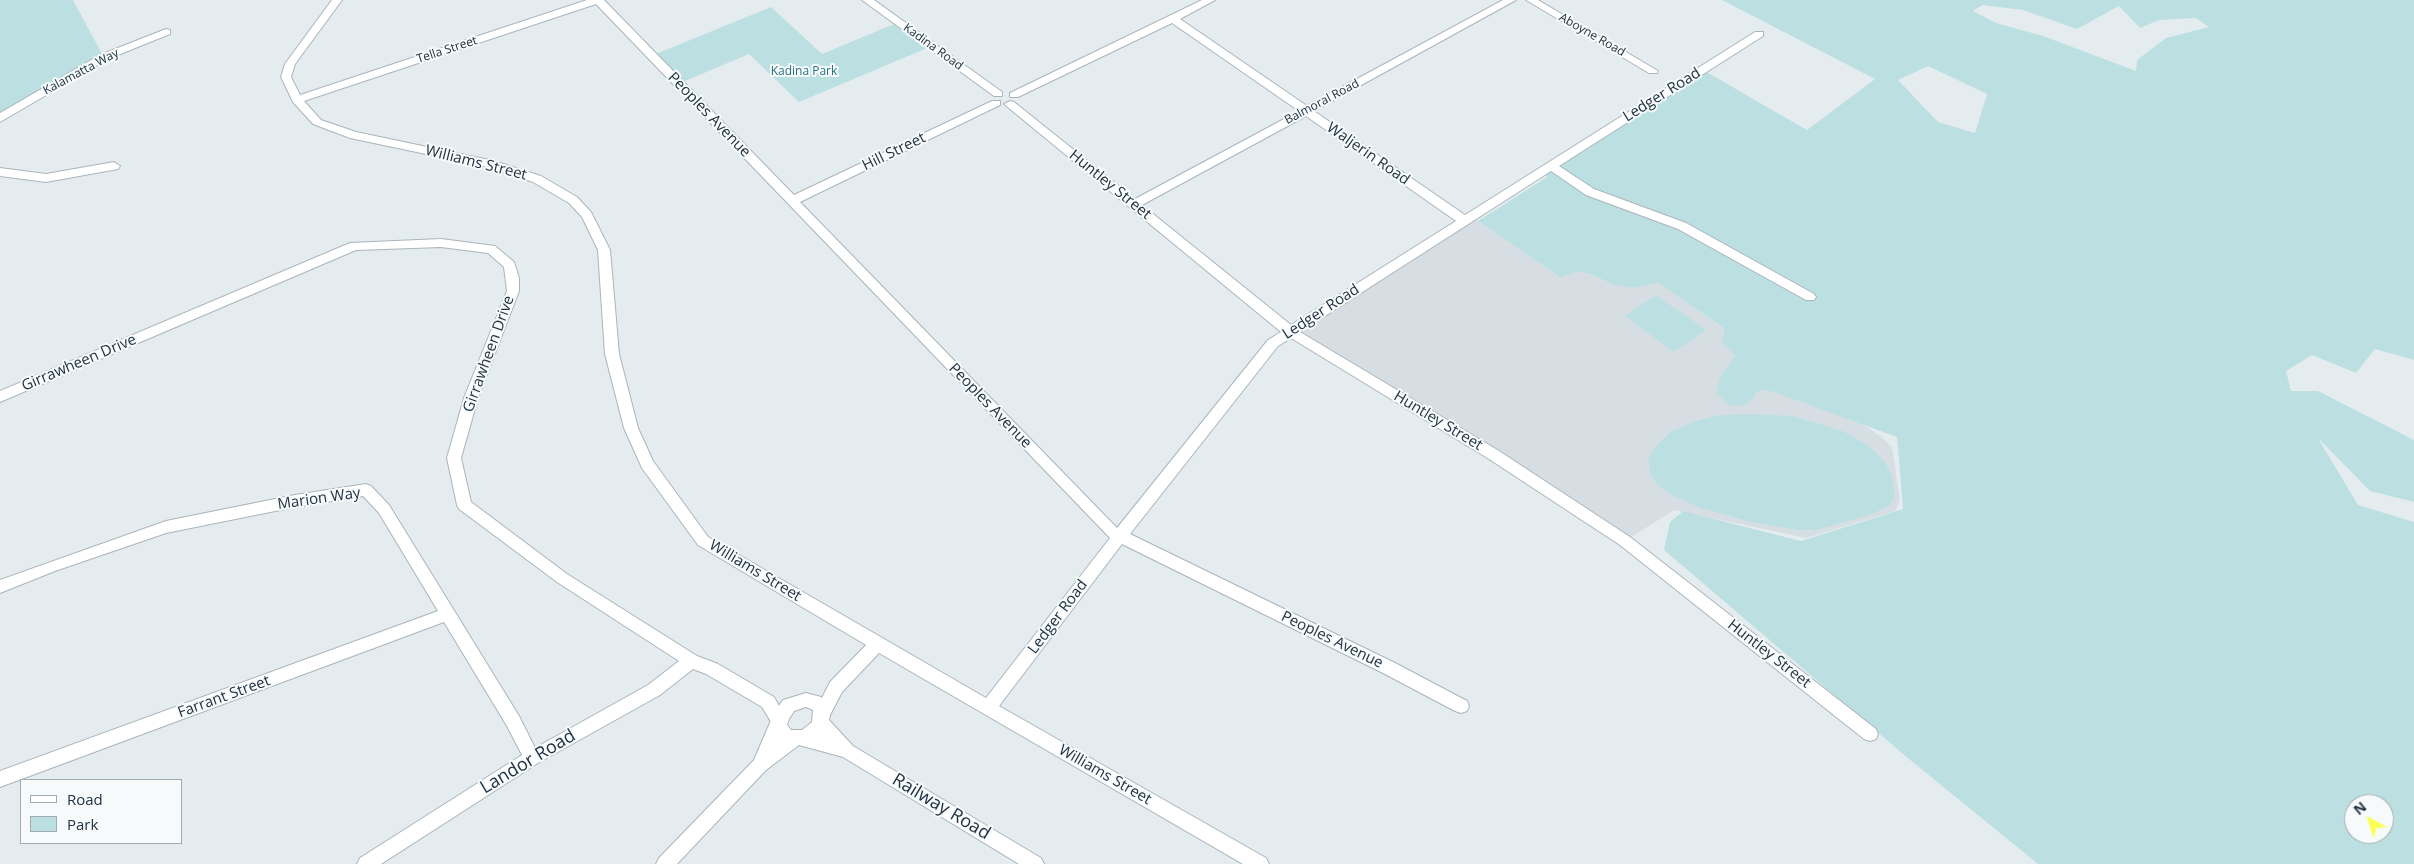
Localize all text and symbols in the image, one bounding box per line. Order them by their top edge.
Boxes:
street label: Aboyne Road [1556,10,1628,60]
street label: Kadina Road [900,21,966,73]
street label: Tella Street [415,33,479,67]
street label: Kalamatta Way [41,46,121,98]
street label: Ledger Road [1620,64,1704,126]
park label: Kadina Park [771,65,837,79]
street label: Peoples Avenue [664,69,754,161]
street label: Balmoral Road [1282,76,1362,128]
street label: Waljerin Road [1323,119,1413,189]
street label: Hill Street [859,129,929,175]
street label: Williams Street [423,142,529,184]
street label: Huntley Street [1065,146,1155,224]
street label: Ledger Road [1279,281,1363,343]
street label: Girrawheen Drive [460,293,518,415]
street label: Girrawheen Drive [19,331,139,395]
street label: Peoples Avenue [945,360,1035,452]
street label: Huntley Street [1390,387,1486,455]
street label: Marion Way [276,484,362,514]
street label: Williams Street [706,536,804,606]
street label: Ledger Road [1024,577,1092,657]
street label: Peoples Avenue [1278,608,1386,672]
street label: Huntley Street [1724,616,1814,692]
street label: Farrant Street [175,672,273,722]
street label: Landor Road [476,725,580,799]
street label: Williams Street [1055,741,1155,809]
street label: Railway Road [888,769,994,845]
legend [20,779,182,844]
text: Road [67,789,103,809]
north arrow [2344,794,2394,844]
text: N [2349,797,2370,819]
text: Park [67,814,98,834]

